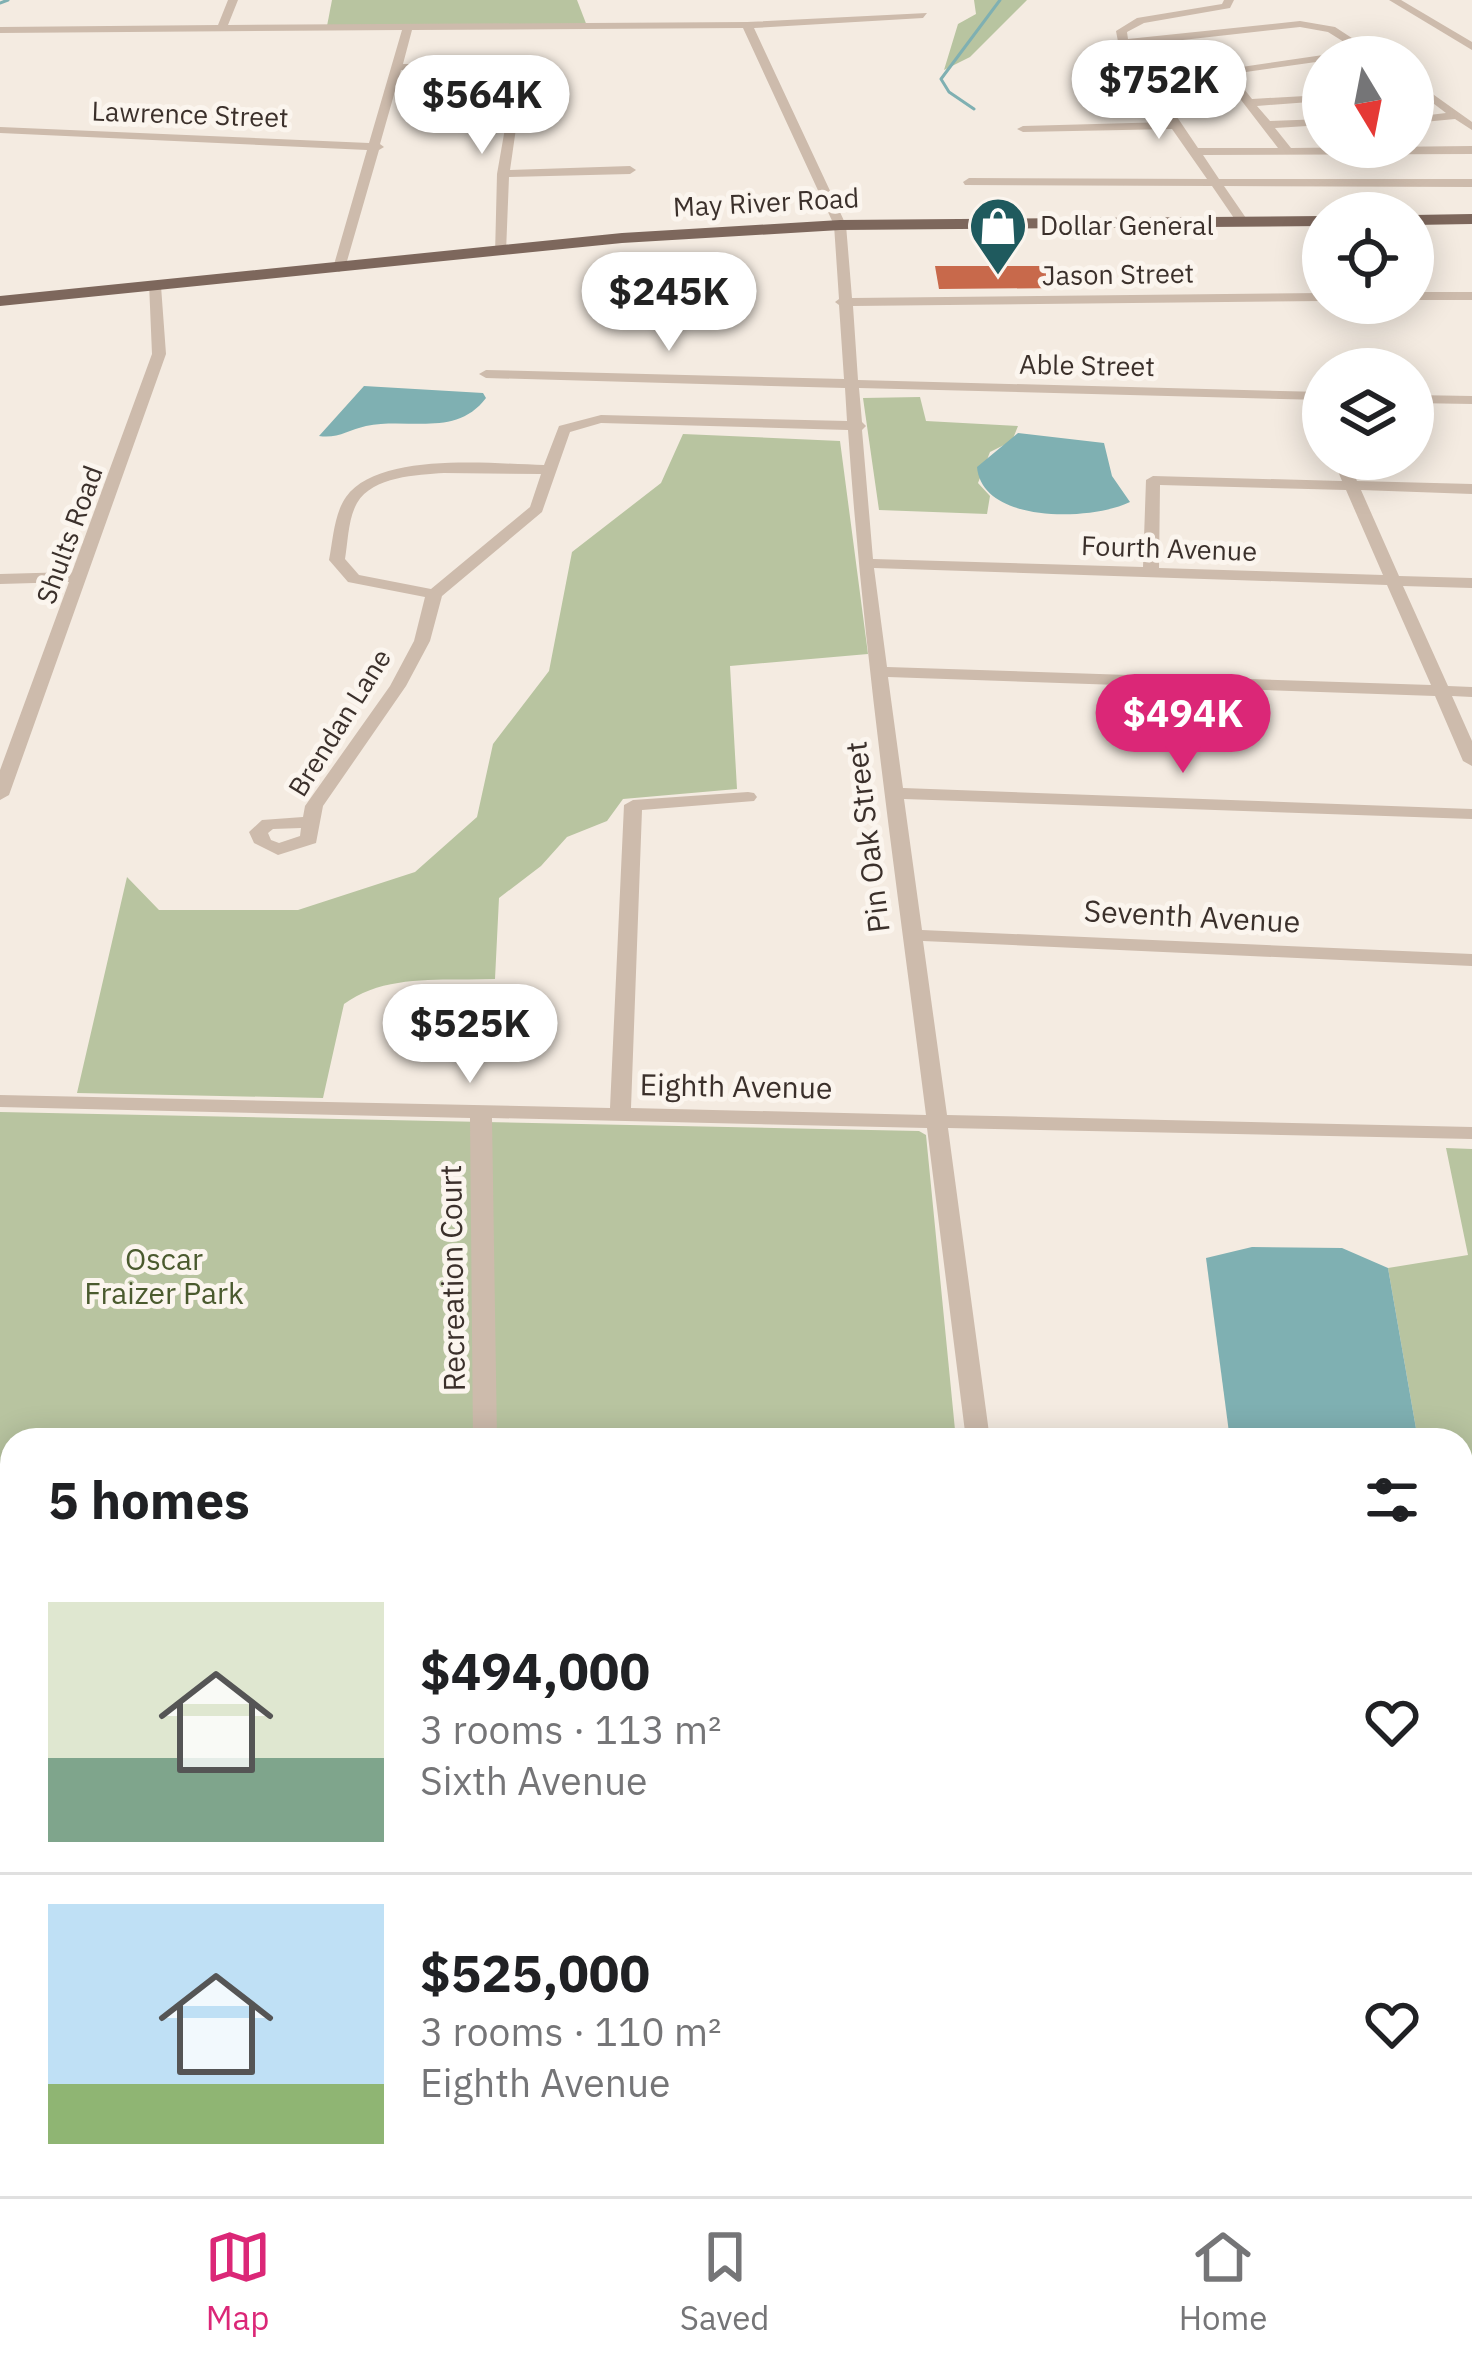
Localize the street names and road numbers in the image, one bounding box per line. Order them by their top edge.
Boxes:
street label: Lawrence Street [91,93,289,134]
street label: May River Road [672,179,860,224]
street label: Jason Street [1042,255,1194,292]
street label: Able Street [1019,346,1155,383]
street label: Shults Road [27,461,110,608]
street label: Fourth Avenue [1080,527,1258,568]
street label: Brendan Lane [280,642,398,802]
street label: Pin Oak Street [835,739,898,935]
street label: Seventh Avenue [1083,890,1301,941]
street label: Eighth Avenue [639,1064,833,1107]
street label: Recreation Court [430,1164,473,1392]

